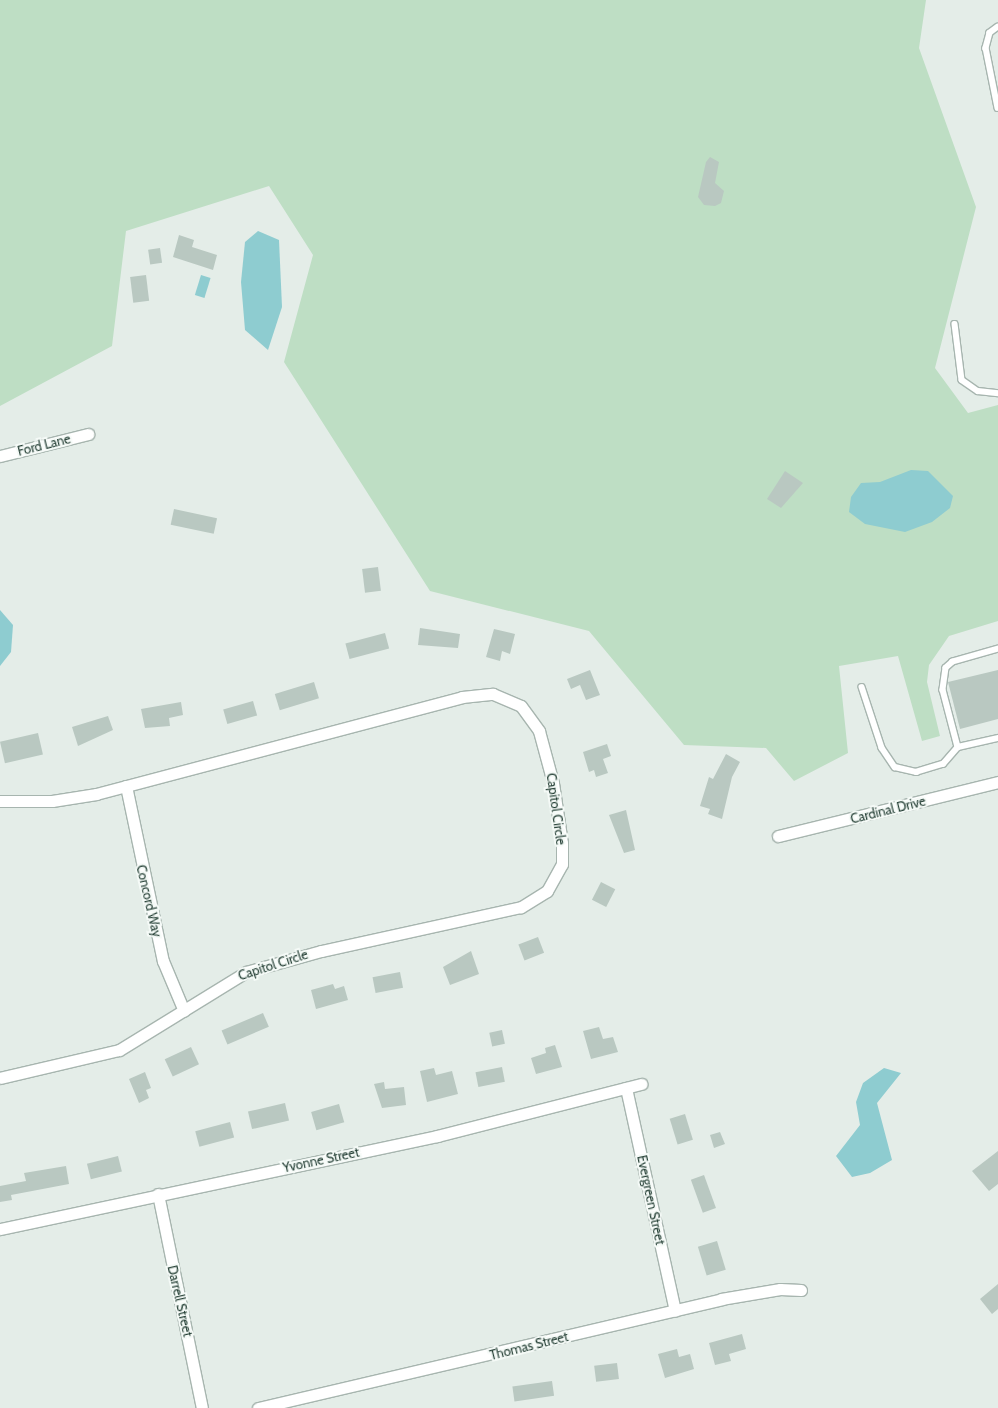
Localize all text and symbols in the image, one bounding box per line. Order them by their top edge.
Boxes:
street label: Ford Lane [16,431,72,459]
street label: Capitol Circle [543,772,569,846]
street label: Cardinal Drive [849,793,927,827]
street label: Concord Way [133,863,165,939]
street label: Capitol Circle [236,946,310,984]
street label: Yvonne Street [281,1144,361,1176]
street label: Evergreen Street [634,1154,668,1246]
street label: Darrell Street [164,1264,196,1338]
street label: Thomas Street [488,1329,570,1363]

